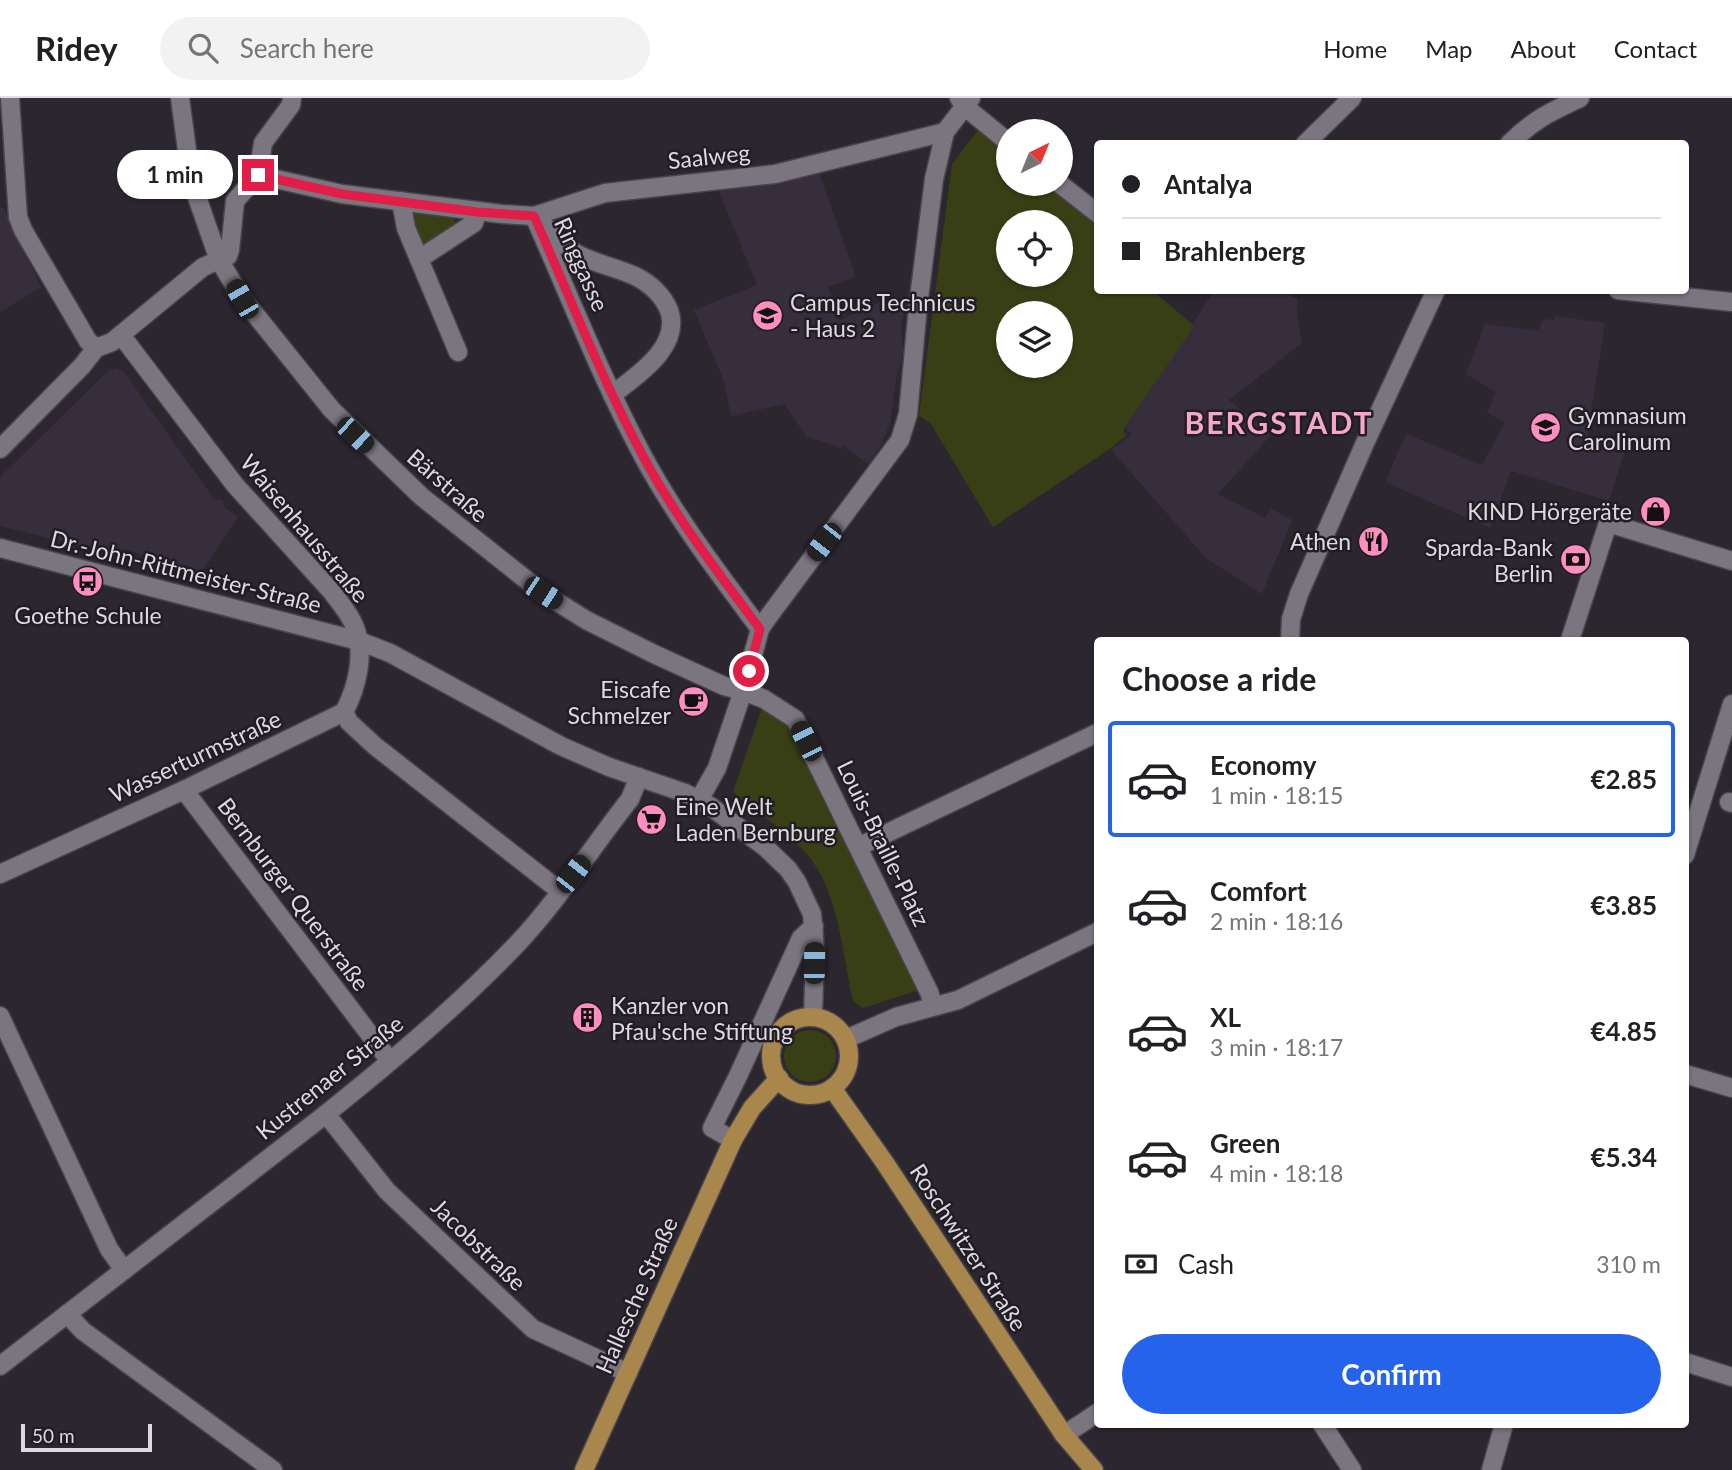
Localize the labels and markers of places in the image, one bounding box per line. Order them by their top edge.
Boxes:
place label: Campus Technicus - Haus 2 [790,288,975,342]
school or university icon: Campus Technicus - Haus 2 [750,298,784,332]
place label: Gymnasium Carolinum [1568,401,1687,455]
school or university icon: Gymnasium Carolinum [1528,411,1562,445]
shop icon: KIND Hörgeräte [1638,494,1672,528]
place label: KIND Hörgeräte [1467,497,1632,525]
restaurant icon: Athen [1357,524,1391,558]
place label: Athen [1290,527,1351,555]
place label: Sparda-Bank Berlin [1425,533,1553,587]
bank icon: Sparda-Bank Berlin [1559,543,1593,577]
bus stop icon: Goethe Schule [71,564,105,598]
place label: Goethe Schule [14,601,162,629]
place label: Eiscafe Schmelzer [568,675,672,729]
cafe icon: Eiscafe Schmelzer [677,685,711,719]
place label: Eine Welt Laden Bernburg [675,792,836,846]
supermarket icon: Eine Welt Laden Bernburg [635,802,669,836]
place label: Kanzler von Pfau'sche Stiftung [611,991,793,1045]
building icon: Kanzler von Pfau'sche Stiftung [571,1001,605,1035]

